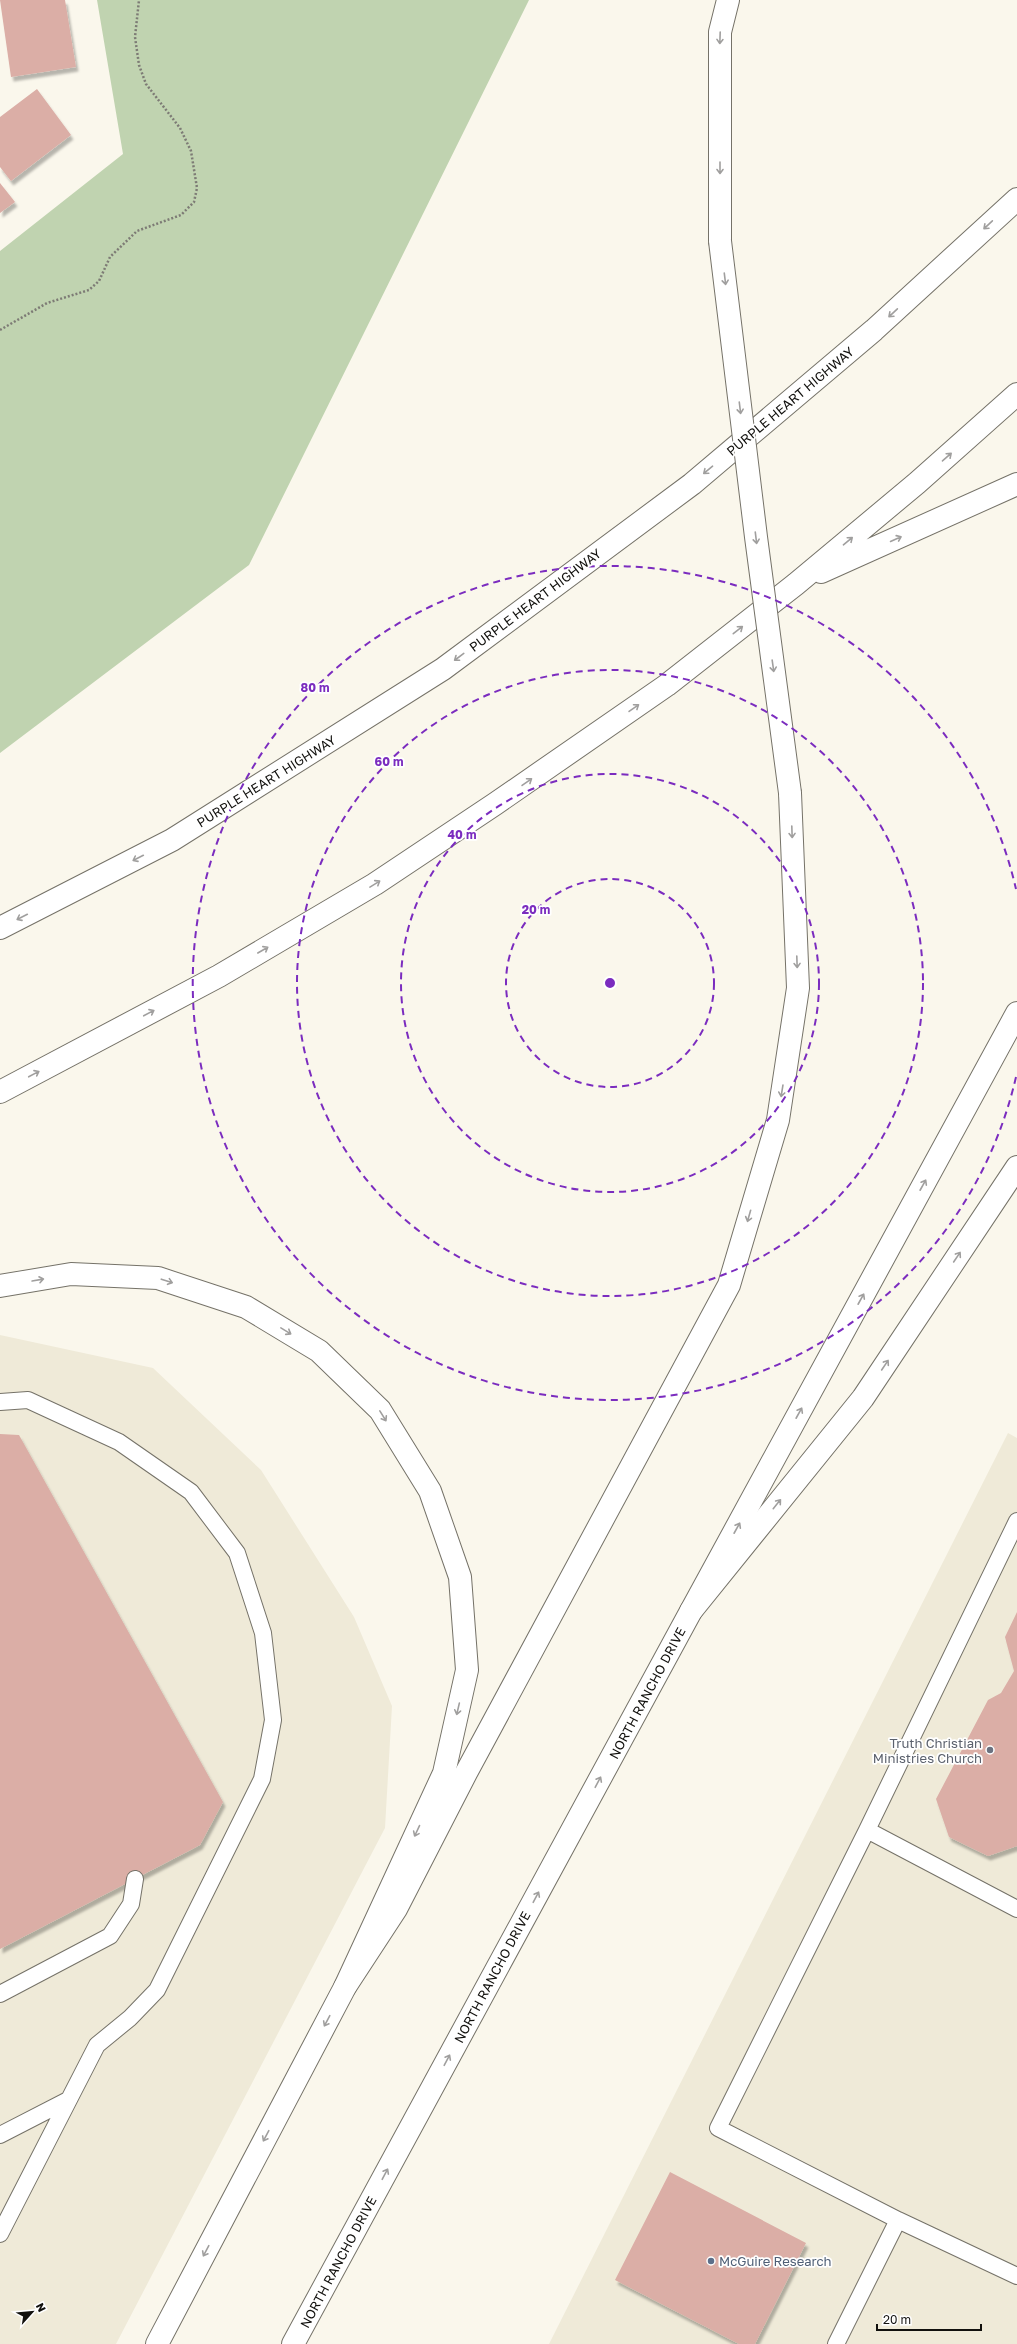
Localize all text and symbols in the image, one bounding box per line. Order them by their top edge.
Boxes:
one-way arrow [716,31,724,44]
one-way arrow [716,161,724,174]
one-way arrow [983,220,993,230]
one-way arrow [721,272,729,285]
one-way arrow [888,308,898,317]
street label: PURPLE HEART HIGHWAY [723,343,857,459]
one-way arrow [736,401,744,414]
one-way arrow [942,452,952,461]
one-way arrow [703,465,714,474]
one-way arrow [752,531,760,544]
one-way arrow [889,535,901,542]
one-way arrow [842,536,853,545]
street label: PURPLE HEART HIGHWAY [466,545,605,655]
one-way arrow [732,625,743,634]
one-way arrow [453,653,464,661]
one-way arrow [769,659,777,672]
text: 80 m [301,680,329,695]
one-way arrow [628,704,639,712]
street label: PURPLE HEART HIGHWAY [194,731,339,830]
text: 60 m [375,754,403,769]
one-way arrow [521,777,533,785]
one-way arrow [788,825,795,838]
text: 40 m [448,827,476,842]
one-way arrow [132,855,144,862]
one-way arrow [369,880,380,888]
text: 20 m [522,902,550,917]
one-way arrow [16,914,28,921]
one-way arrow [257,946,268,954]
one-way arrow [794,955,801,968]
centre of rings [603,976,617,990]
one-way arrow [143,1009,155,1016]
one-way arrow [28,1070,40,1077]
one-way arrow [778,1084,786,1097]
one-way arrow [920,1179,927,1191]
one-way arrow [745,1209,752,1222]
one-way arrow [953,1252,961,1263]
one-way arrow [32,1275,45,1283]
one-way arrow [161,1277,173,1285]
one-way arrow [858,1293,865,1305]
one-way arrow [280,1327,291,1335]
one-way arrow [881,1359,889,1371]
one-way arrow [795,1407,803,1419]
one-way arrow [380,1410,388,1422]
one-way arrow [773,1499,781,1510]
one-way arrow [733,1522,741,1534]
street label: NORTH RANCHO DRIVE [605,1624,689,1762]
one-way arrow [454,1702,462,1715]
place label: Truth Christian Ministries Church [873,1735,982,1766]
marker: Truth Christian Ministries Church [985,1745,995,1755]
one-way arrow [595,1776,602,1788]
one-way arrow [413,1825,420,1837]
one-way arrow [533,1891,540,1903]
street label: NORTH RANCHO DRIVE [450,1908,534,2046]
one-way arrow [322,2015,330,2027]
one-way arrow [444,2054,452,2066]
one-way arrow [262,2130,269,2142]
one-way arrow [382,2169,390,2181]
street label: NORTH RANCHO DRIVE [296,2193,380,2331]
one-way arrow [201,2245,209,2257]
place label: McGuire Research [719,2253,832,2269]
marker: McGuire Research [706,2256,716,2266]
north arrow [12,2292,52,2332]
text: N [34,2301,49,2314]
scale bar [877,2306,981,2332]
text: 20 m [883,2312,911,2327]

